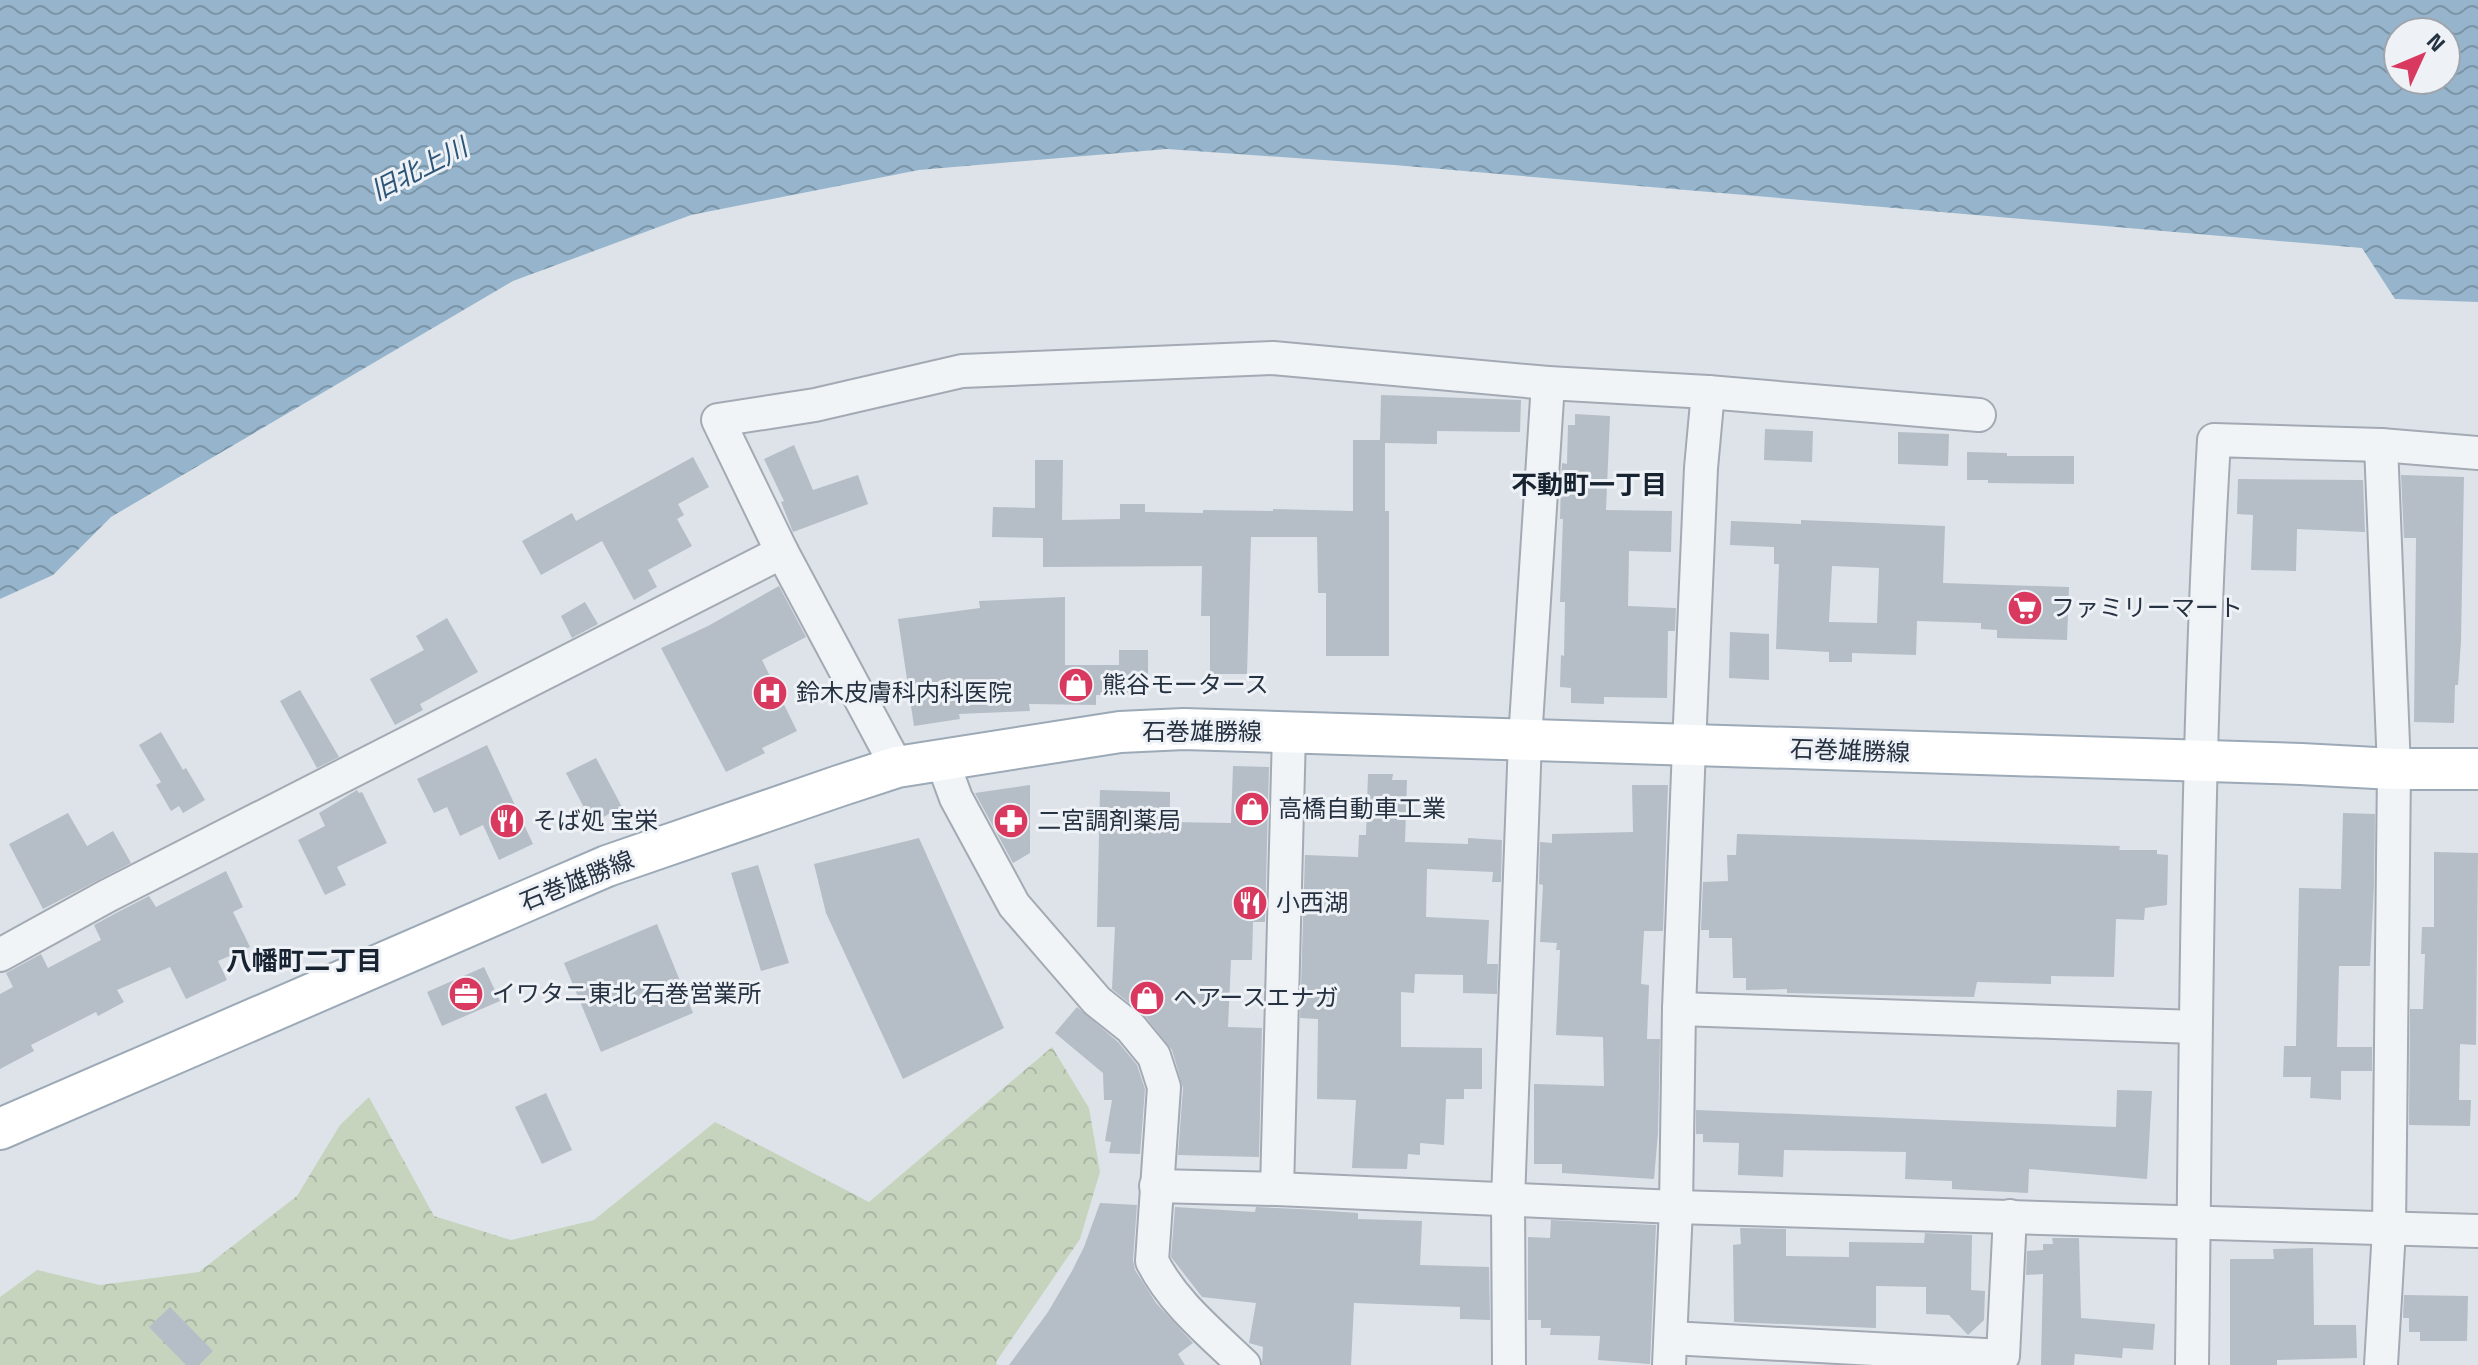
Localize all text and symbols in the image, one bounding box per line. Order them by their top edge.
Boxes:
north arrow [2382,16,2462,96]
text: N [2419,25,2454,59]
water label: 旧北上川 [364,126,477,210]
district label: 不動町一丁目 [1511,465,1667,504]
supermarket icon: ファミリーマート [2006,589,2044,627]
place label: ファミリーマート [2051,589,2243,625]
shop icon: 熊谷モータース [1057,666,1095,704]
place label: 熊谷モータース [1102,666,1269,702]
hospital icon: 鈴木皮膚科内科医院 [751,674,789,712]
place label: 鈴木皮膚科内科医院 [796,674,1012,710]
street label: 石巻雄勝線 [1142,713,1262,749]
street label: 石巻雄勝線 [1789,730,1911,770]
shop icon: 高橋自動車工業 [1233,790,1271,828]
place label: 高橋自動車工業 [1278,790,1446,826]
restaurant icon: そば処 宝栄 [488,802,526,840]
place label: そば処 宝栄 [533,802,658,838]
pharmacy icon: 二宮調剤薬局 [992,802,1030,840]
place label: 二宮調剤薬局 [1037,802,1181,838]
street label: 石巻雄勝線 [514,841,639,919]
restaurant icon: 小西湖 [1231,884,1269,922]
place label: 小西湖 [1276,884,1348,920]
district label: 八幡町二丁目 [226,941,382,980]
office icon: イワタニ東北 石巻営業所 [447,975,485,1013]
place label: イワタニ東北 石巻営業所 [492,975,761,1011]
shop icon: ヘアースエナガ [1128,979,1166,1017]
place label: ヘアースエナガ [1173,979,1338,1015]

